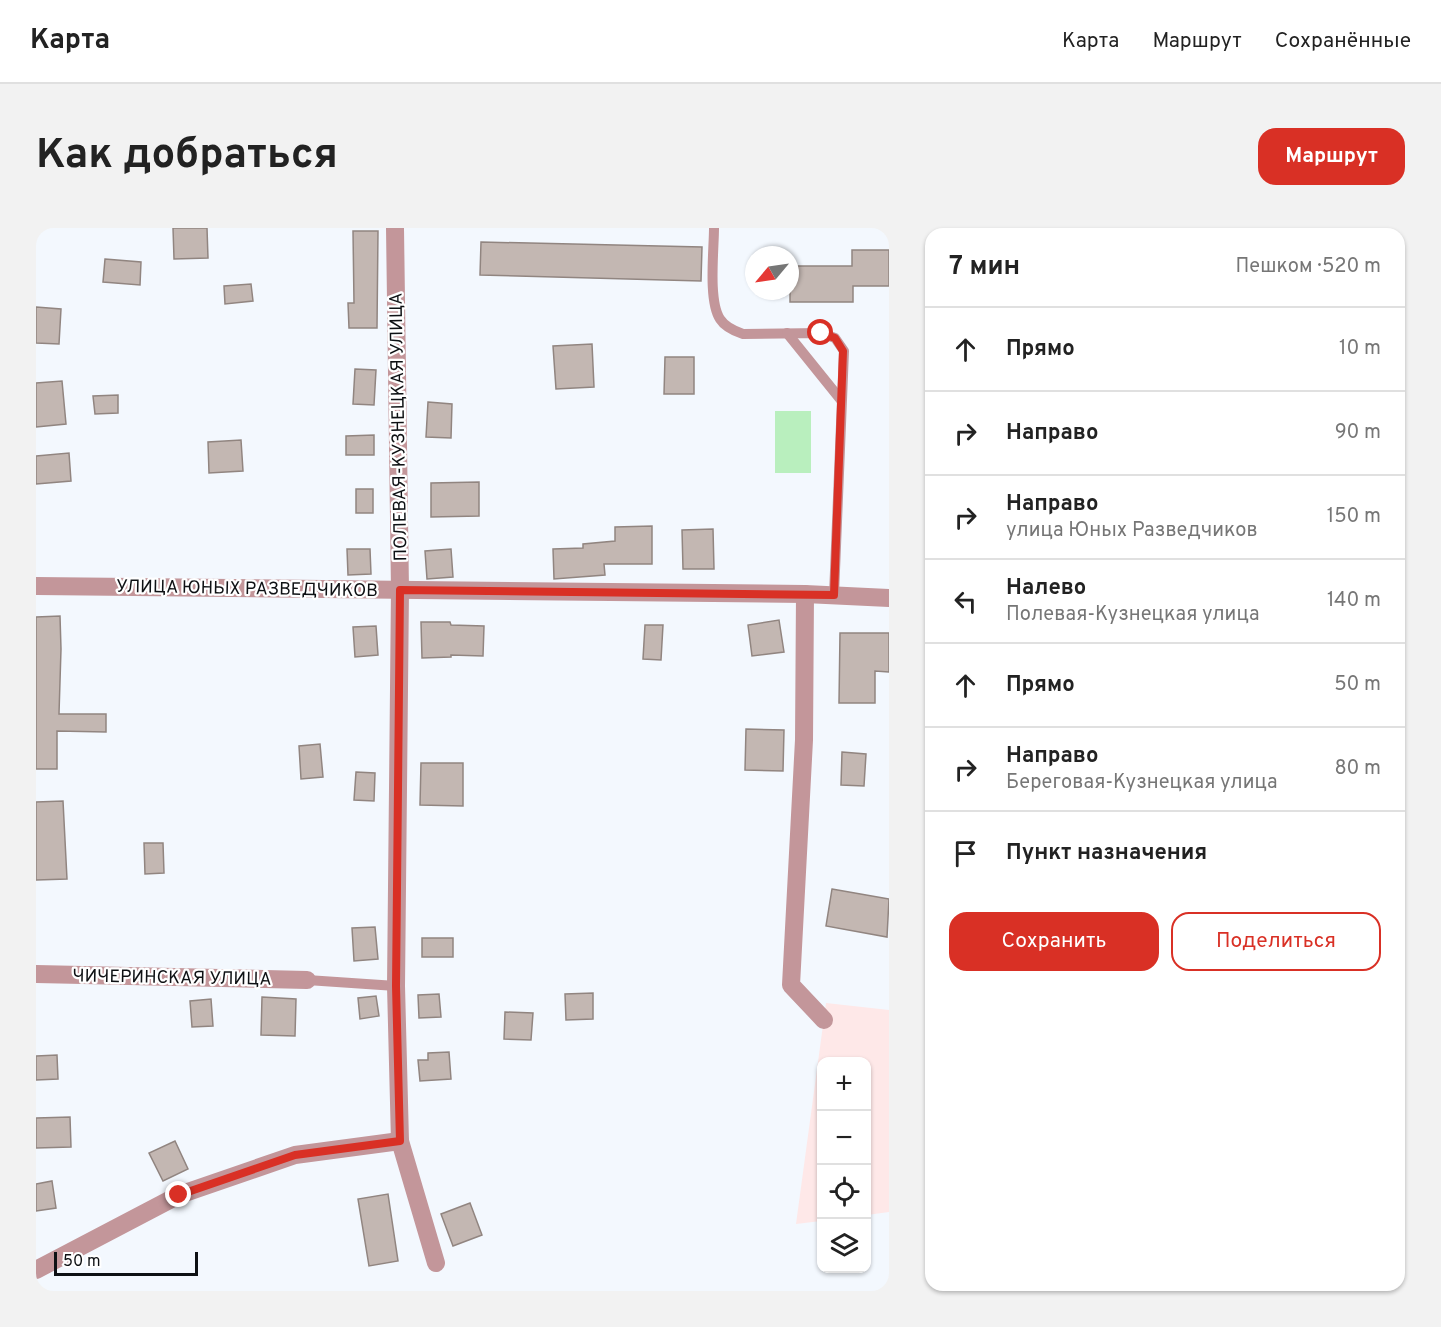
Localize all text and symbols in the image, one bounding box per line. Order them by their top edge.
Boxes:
text: Карта [30,23,110,59]
text: Карта [1062,28,1119,55]
text: Маршрут [1152,28,1242,55]
text: Сохранённые [1275,28,1411,55]
button: Маршрут [1258,128,1405,185]
text: Как добраться [36,130,338,183]
north arrow [745,246,799,300]
text: 7 мин [949,251,1020,284]
text: Пешком · 520 m [1235,254,1381,280]
street label: ПОЛЕВАЯ-КУЗНЕЦКАЯ УЛИЦА [386,292,413,561]
route start [807,319,833,345]
icon: ahead [949,333,982,366]
text: Прямо [1006,336,1075,363]
text: 10 m [1339,336,1381,362]
icon: right [949,417,982,450]
text: Направо [1006,420,1098,447]
text: 90 m [1335,420,1381,446]
text: Направо [1006,491,1098,518]
icon: right [949,501,982,534]
text: 150 m [1327,504,1381,530]
text: улица Юных Разведчиков [1006,518,1258,544]
text: Налево [1006,575,1086,602]
street label: УЛИЦА ЮНЫХ РАЗВЕДЧИКОВ [116,576,378,603]
icon: left [949,585,982,618]
text: 140 m [1327,588,1381,614]
text: Полевая-Кузнецкая улица [1006,602,1260,628]
icon: ahead [949,669,982,702]
text: Прямо [1006,672,1075,699]
text: 50 m [1334,672,1381,698]
text: Направо [1006,743,1098,770]
icon: right [949,753,982,786]
text: 80 m [1335,756,1381,782]
text: Береговая-Кузнецкая улица [1006,770,1278,796]
icon: arrive [949,837,982,870]
text: Пункт назначения [1006,840,1207,867]
button: Сохранить [949,912,1159,971]
button: Поделиться [1171,912,1381,971]
street label: ЧИЧЕРИНСКАЯ УЛИЦА [72,965,272,992]
map controls [817,1057,871,1273]
button: + [817,1057,871,1111]
button: − [817,1111,871,1165]
button: locate [817,1165,871,1219]
route end [165,1181,191,1207]
button: layers [817,1219,871,1273]
scale bar [54,1249,198,1276]
text: 50 m [63,1252,101,1272]

